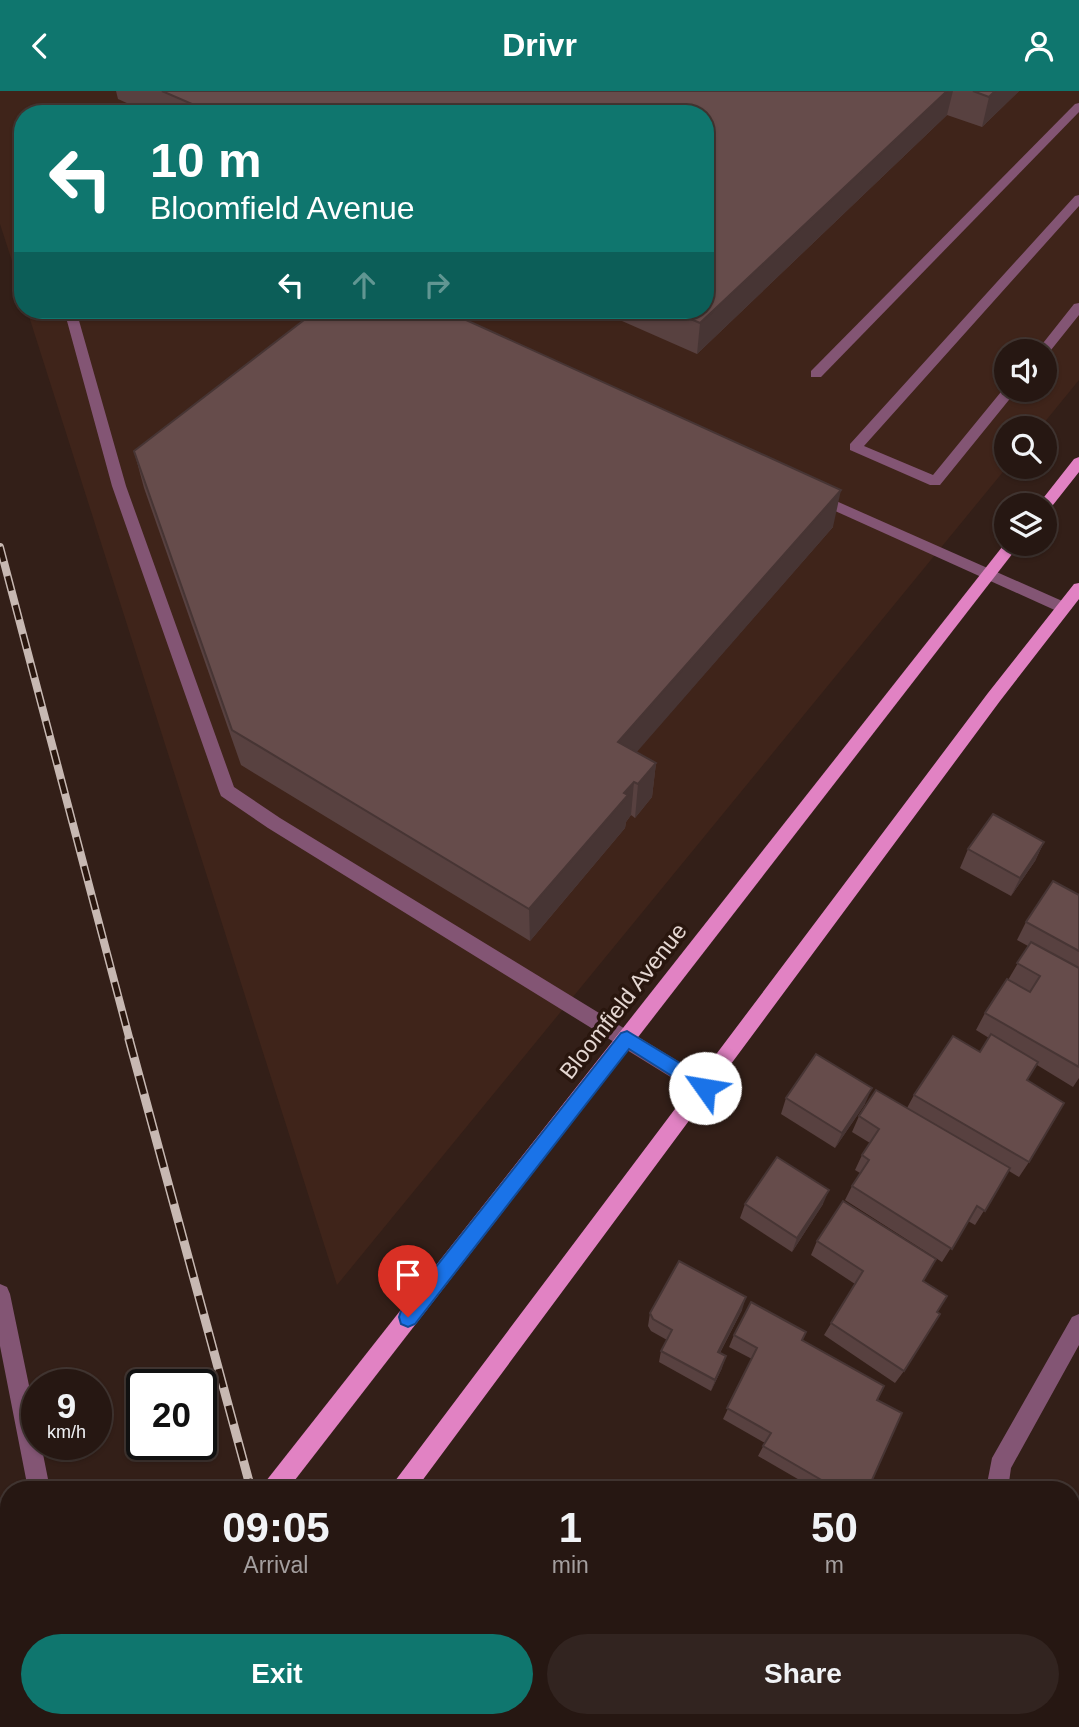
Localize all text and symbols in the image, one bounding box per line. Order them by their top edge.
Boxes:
icon: back [21,27,59,65]
text: Drivr [502,27,577,63]
icon: person [1020,27,1058,65]
icon: left [35,133,126,224]
text: 10 m [150,133,262,187]
text: Bloomfield Avenue [150,190,414,226]
icon: left [272,266,310,304]
icon: ahead [345,266,383,304]
icon: right [418,266,456,304]
map controls [994,339,1057,556]
button: sound [994,339,1057,402]
button: search [994,416,1057,479]
button: layers [994,493,1057,556]
street label: Bloomfield Avenue [554,918,692,1084]
position arrow [668,1051,742,1125]
pin [378,1245,438,1317]
icon: arrive [389,1256,427,1294]
speed limit sign: 20 [126,1369,217,1460]
text: 9 [57,1386,76,1425]
text: km/h [47,1422,86,1442]
text: 09:05 [222,1504,330,1551]
text: 1 [559,1504,582,1551]
text: 50 [811,1504,858,1551]
text: Arrival [243,1552,308,1578]
text: min [552,1552,589,1578]
text: m [825,1552,844,1578]
button: Exit [21,1634,533,1714]
button: Share [547,1634,1059,1714]

